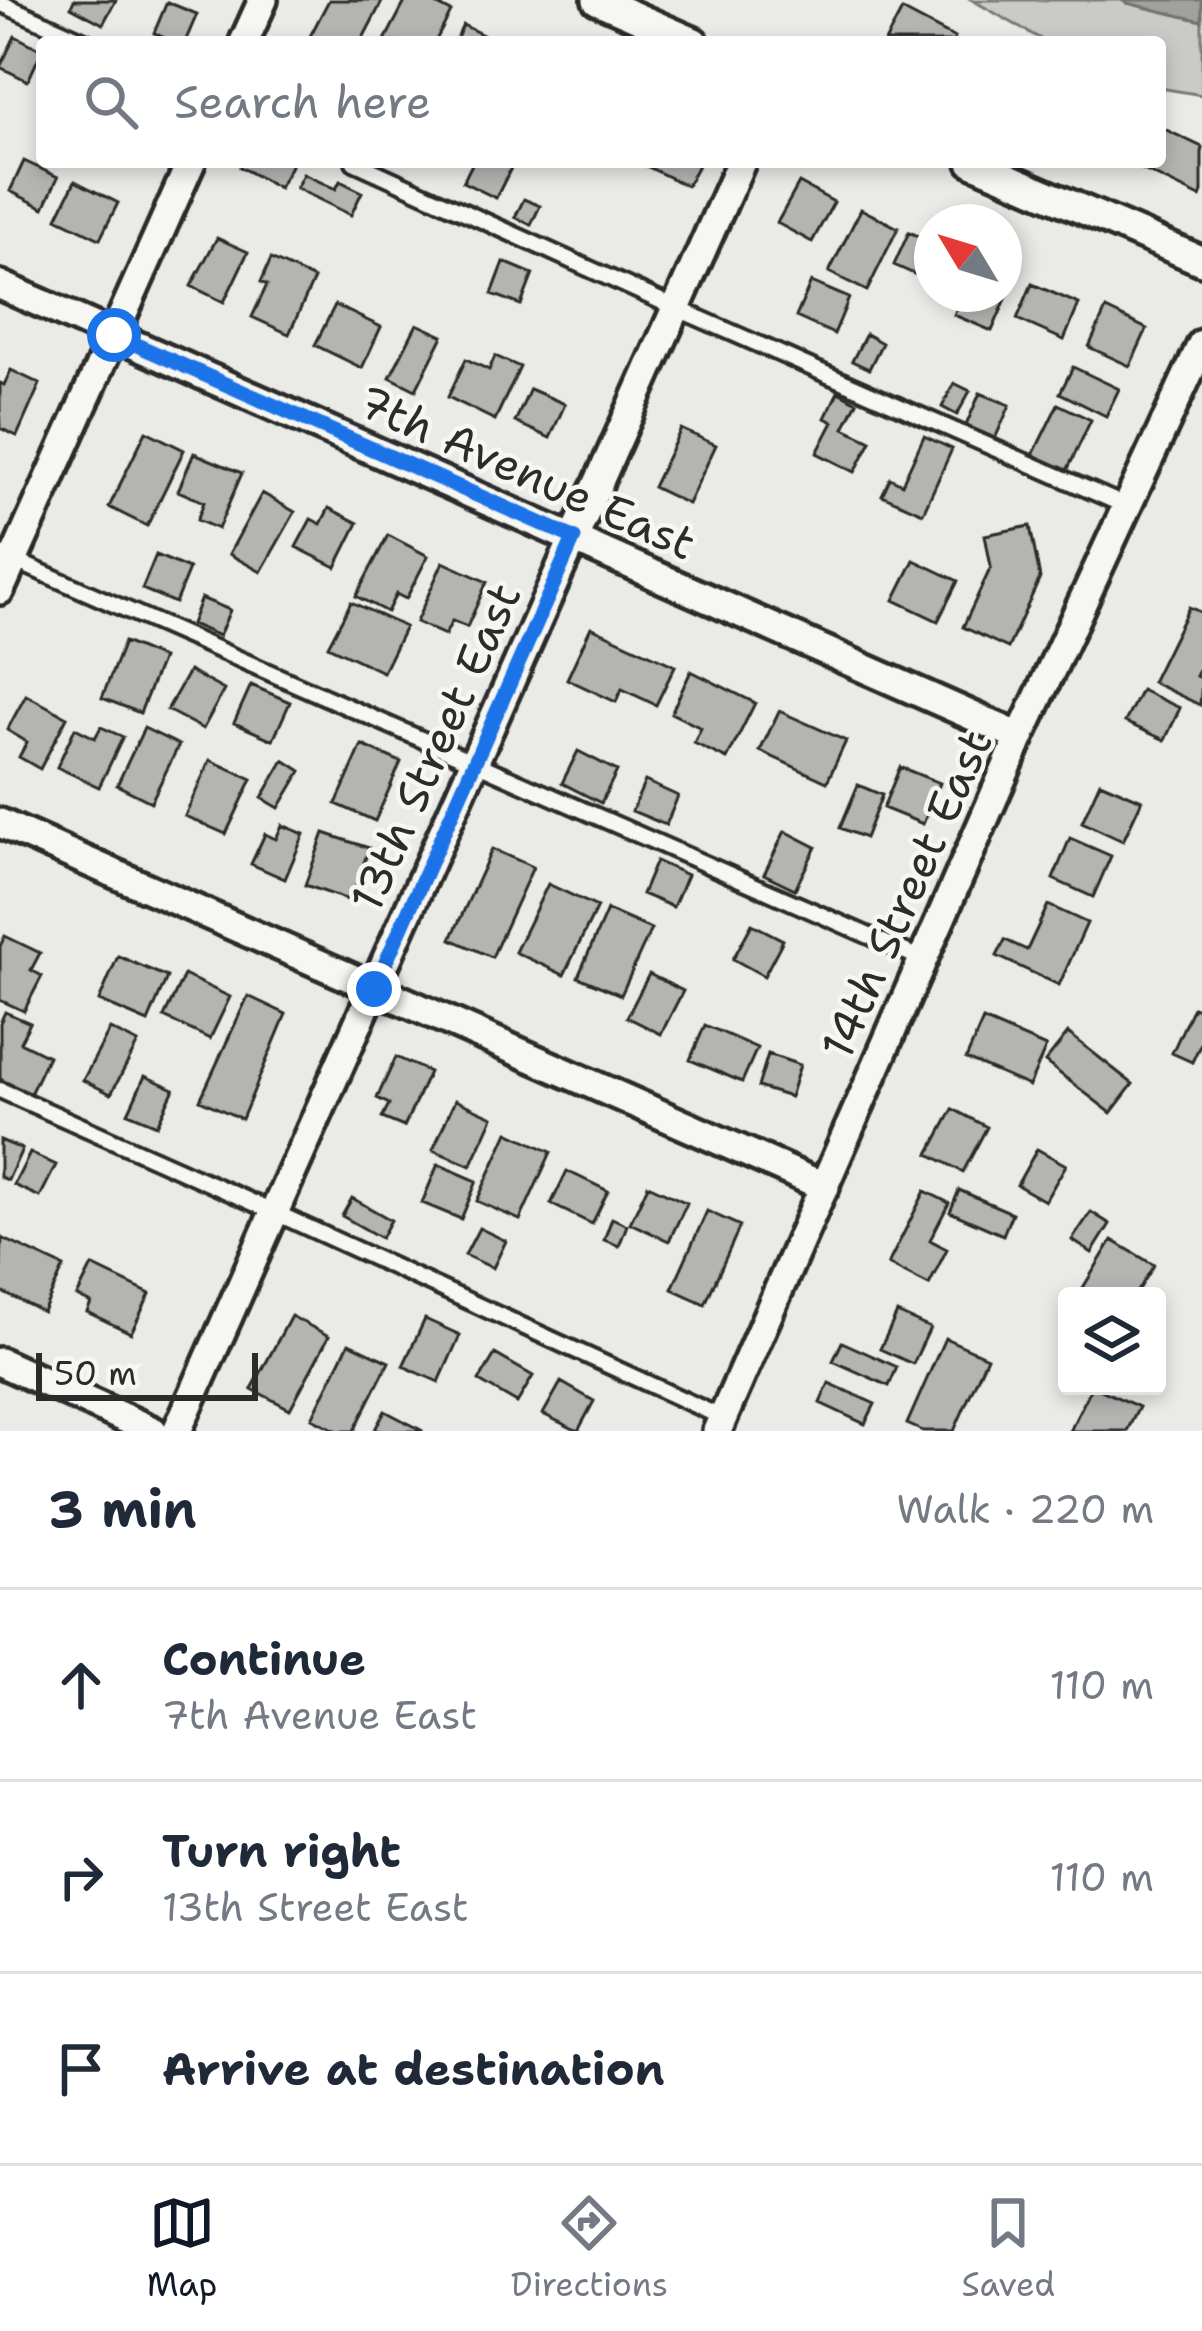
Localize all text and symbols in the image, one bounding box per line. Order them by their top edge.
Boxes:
search box [36,36,1166,168]
icon: search [78,69,144,135]
text: Search here [174,72,431,132]
north arrow [914,204,1022,312]
route start [87,308,141,362]
street label: 7th Avenue East [349,371,705,573]
street label: 13th Street East [336,573,534,921]
street label: 14th Street East [807,720,1005,1068]
route end [347,962,401,1016]
map controls [1058,1287,1166,1395]
button: layers [1058,1287,1166,1395]
scale bar [36,1347,258,1400]
text: 50 m [54,1351,137,1396]
text: 3 min [48,1475,197,1543]
text: Walk · 220 m [897,1483,1154,1535]
text: Continue [162,1629,366,1689]
icon: ahead [48,1652,114,1718]
text: 110 m [1050,1659,1154,1711]
text: 7th Avenue East [162,1689,477,1741]
text: Turn right [162,1821,401,1881]
icon: right [48,1844,114,1910]
text: 110 m [1050,1851,1154,1903]
text: 13th Street East [162,1881,469,1933]
icon: arrive [48,2036,114,2102]
text: Arrive at destination [162,2039,665,2099]
tab: Map [147,2190,217,2307]
tab: Directions [511,2190,668,2307]
tab: Saved [962,2190,1055,2307]

